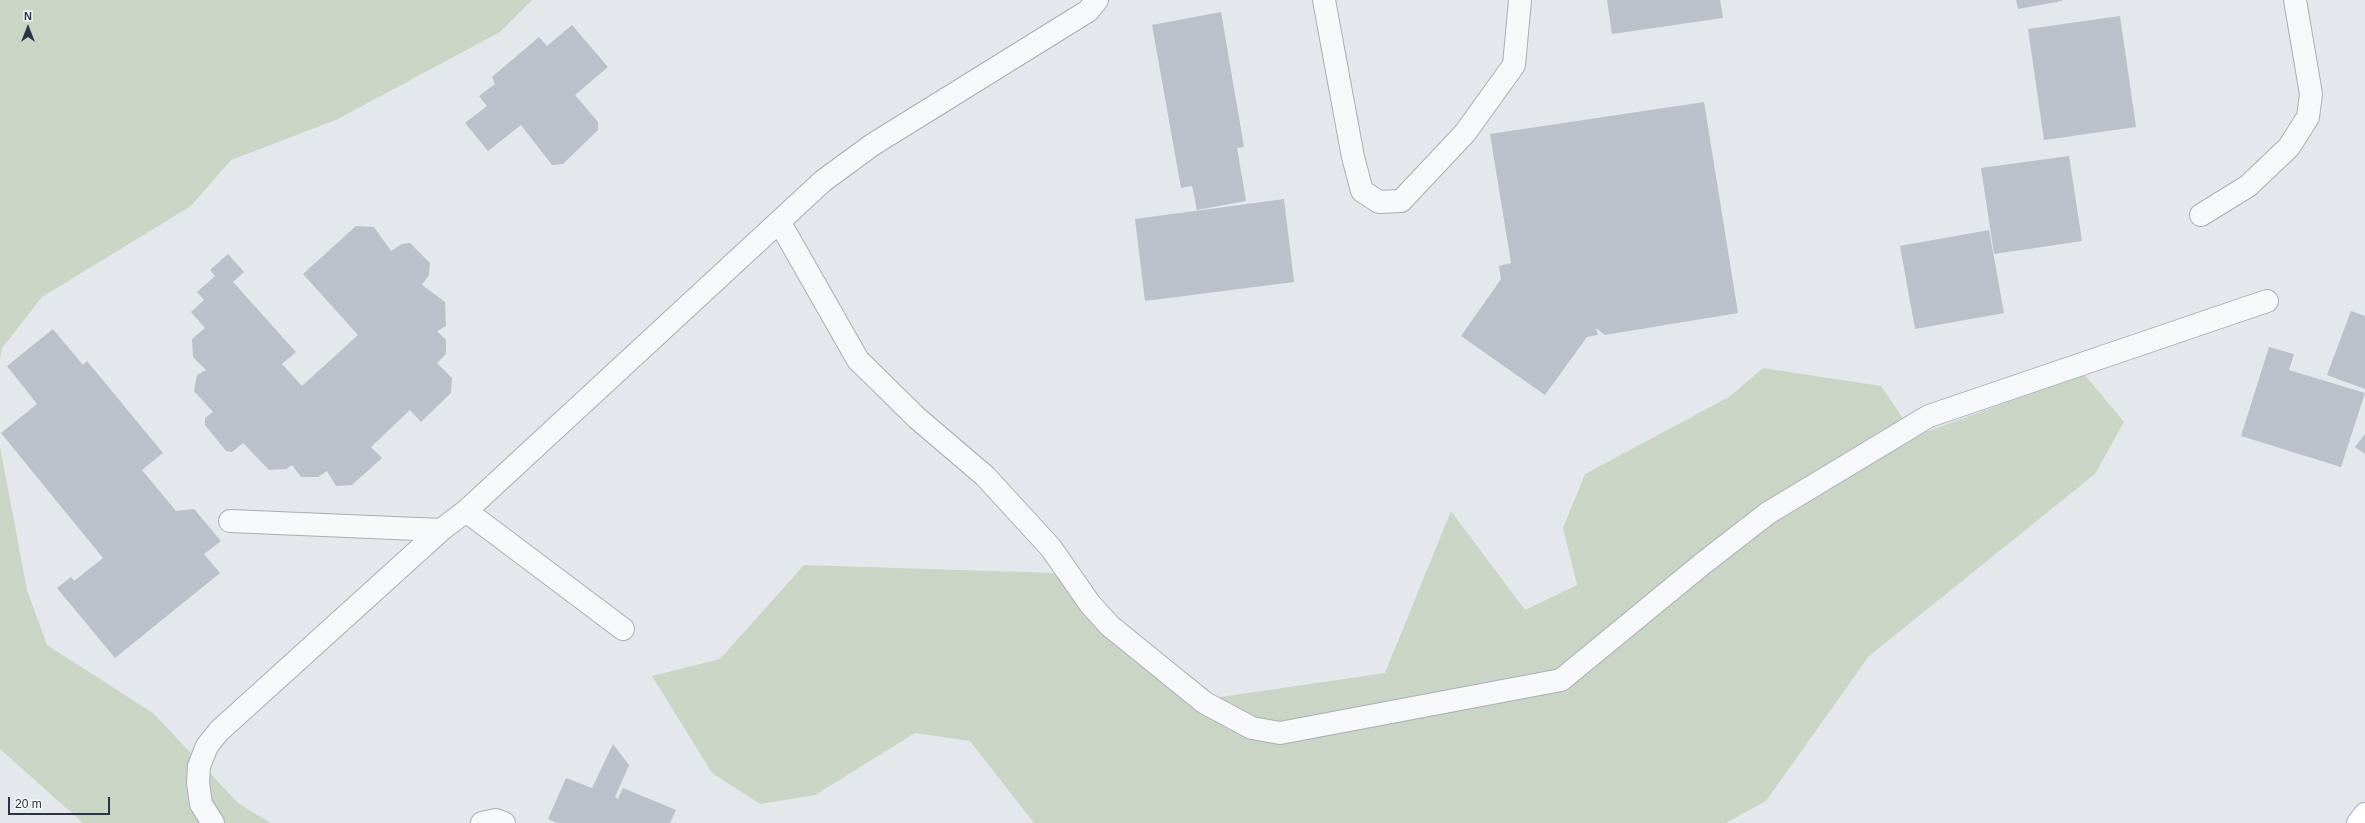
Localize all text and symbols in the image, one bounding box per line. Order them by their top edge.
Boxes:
north arrow [8,8,48,48]
text: N [24,10,32,22]
scale bar [10,789,112,815]
text: 20 m [15,797,42,811]

